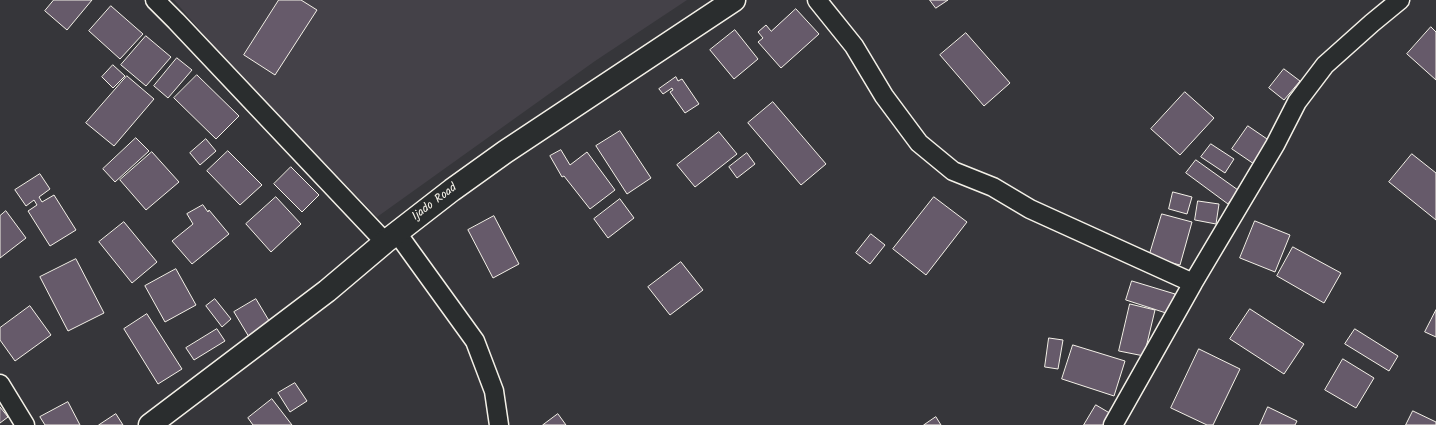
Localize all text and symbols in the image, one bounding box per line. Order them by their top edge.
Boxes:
street label: Ijado Road [410,181,460,225]

